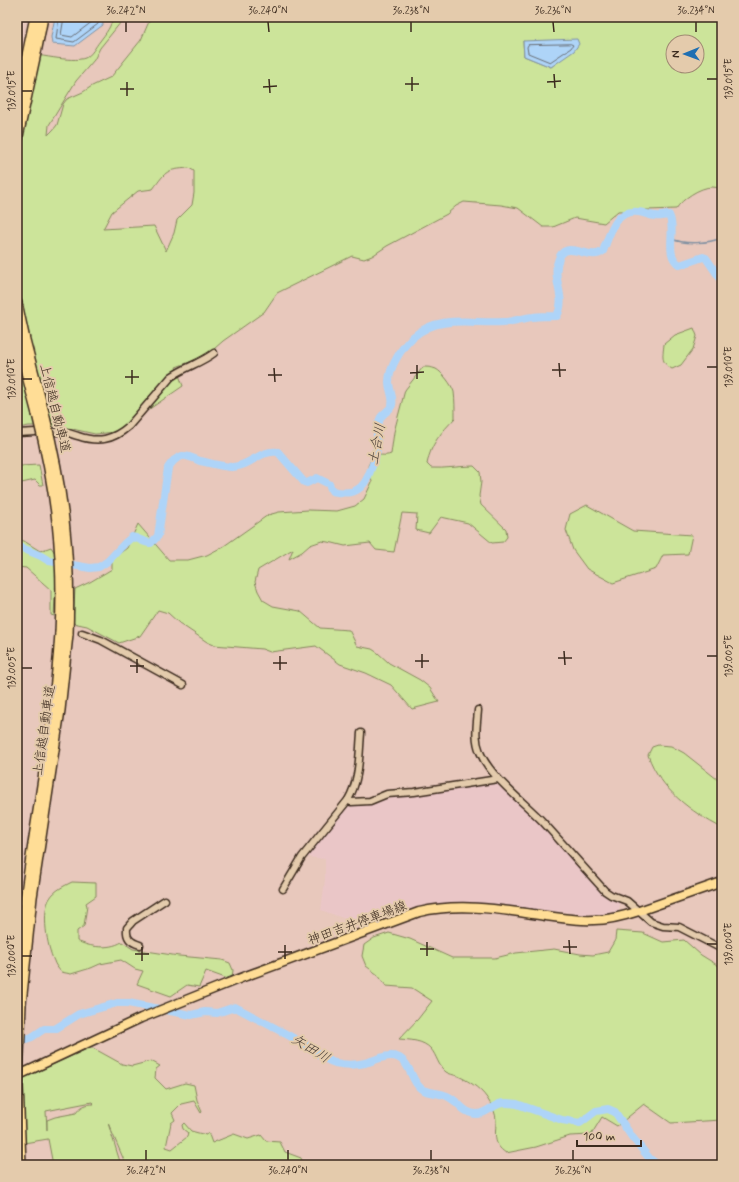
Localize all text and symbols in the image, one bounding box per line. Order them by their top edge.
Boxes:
text: 36.242°N [106,4,146,18]
text: 36.240°N [248,4,288,18]
text: 36.238°N [393,4,430,18]
text: 36.236°N [535,4,571,18]
text: 36.234°N [677,4,715,18]
north arrow [665,34,705,74]
text: N [669,50,683,58]
text: 139.015°E [722,58,736,99]
text: 139.015°E [5,70,19,111]
text: 139.010°E [722,346,736,388]
text: 139.010°E [5,358,19,400]
street label: 上信越自動車道 [35,362,74,455]
water label: 土合川 [364,422,390,467]
text: 139.005°E [722,635,736,677]
text: 139.005°E [5,647,19,689]
street label: 上信越自動車道 [30,684,59,776]
street label: 神田吉井停車場線 [306,897,410,949]
text: 139.000°E [722,922,736,965]
text: 139.000°E [5,934,19,977]
water label: 矢田川 [288,1030,333,1067]
scale bar [577,1122,641,1148]
text: 100 m [583,1129,615,1145]
text: 36.242°N [126,1164,166,1178]
text: 36.240°N [268,1164,308,1178]
text: 36.238°N [413,1164,450,1178]
text: 36.236°N [555,1164,591,1178]

